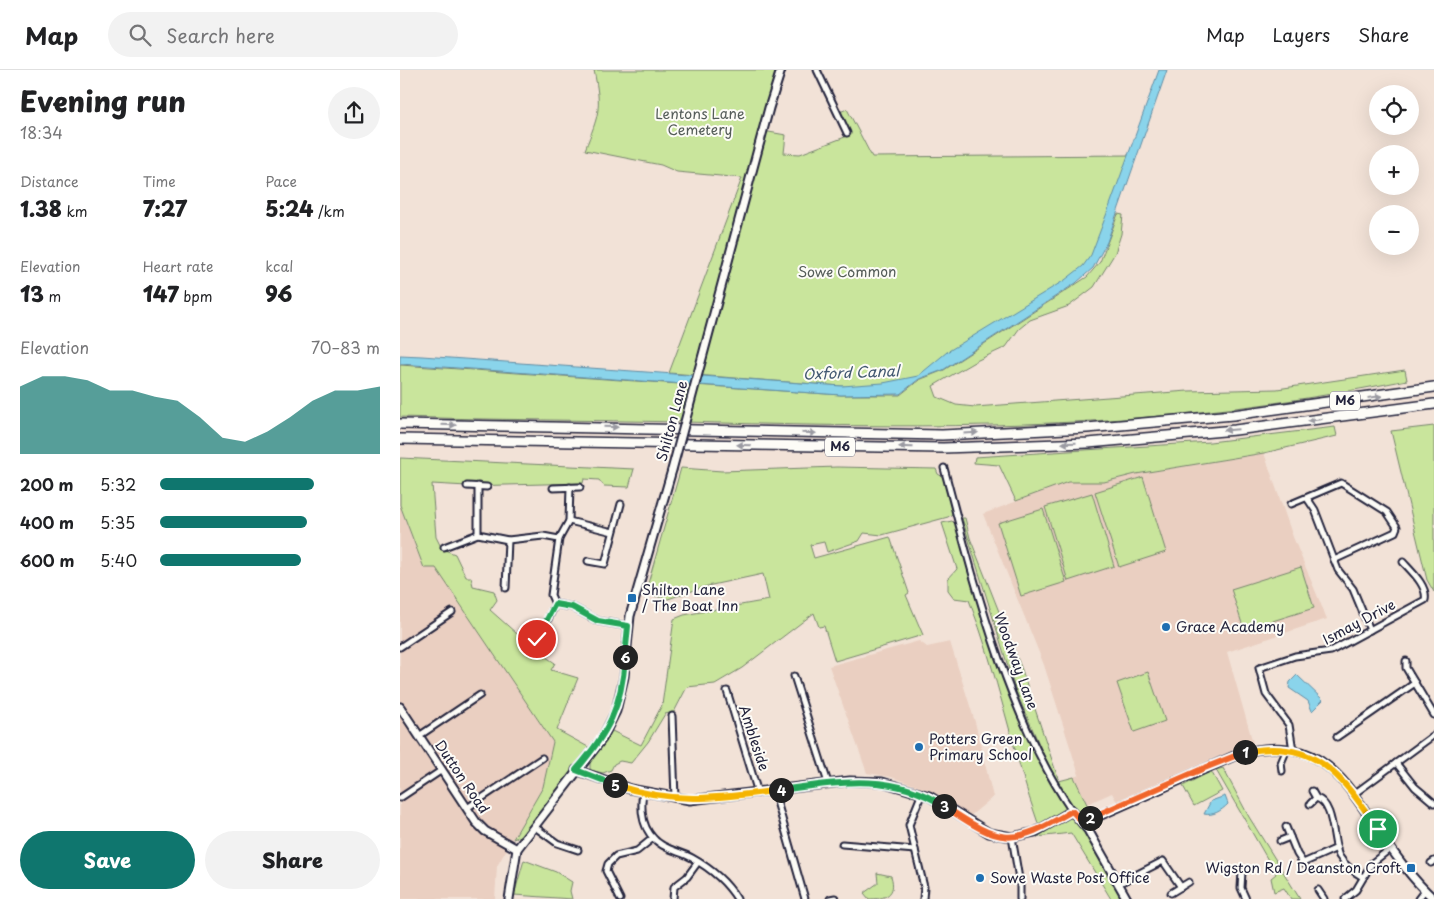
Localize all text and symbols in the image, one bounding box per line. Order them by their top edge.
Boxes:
search box [108,12,458,57]
text: Map [25,17,78,53]
icon: search [126,21,154,49]
text: Search here [166,21,275,49]
text: Map [1206,21,1245,48]
text: Layers [1273,21,1330,48]
text: Share [1358,21,1409,48]
text: Evening run [20,79,186,122]
map controls [1369,85,1419,255]
button: locate [1369,85,1419,135]
button: share [328,87,380,139]
park label: Lentons Lane Cemetery [655,103,745,140]
text: 18:34 [20,120,63,144]
button: + [1369,145,1419,195]
text: Distance [20,171,79,192]
text: Time [143,171,176,192]
text: Pace [265,171,297,192]
text: 1.38 [20,192,62,224]
text: 7:27 [143,192,187,224]
text: 5:24 [265,192,313,224]
text: km [62,201,88,222]
text: /km [313,201,345,222]
button: − [1369,205,1419,255]
text: Elevation [20,256,80,277]
text: Heart rate [143,256,213,277]
text: kcal [265,256,293,277]
park label: Sowe Common [798,261,896,282]
text: 13 [20,277,44,309]
text: 147 [143,277,179,309]
text: 96 [265,277,292,309]
text: m [44,286,61,307]
text: bpm [179,286,213,307]
text: Elevation [20,335,89,359]
text: 70–83 m [311,335,380,359]
water label: Oxford Canal [802,358,902,385]
street label: Shilton Lane [651,378,692,464]
road number: M6 [1330,392,1360,411]
one-way arrow [1368,393,1384,401]
one-way arrow [1307,416,1323,424]
one-way arrow [441,421,457,429]
one-way arrow [603,424,619,432]
one-way arrow [1222,427,1238,435]
one-way arrow [801,429,817,437]
one-way arrow [963,429,979,437]
road number: M6 [825,438,855,457]
one-way arrow [1060,440,1076,448]
one-way arrow [735,441,751,449]
one-way arrow [898,443,914,451]
text: 200 m [20,472,74,496]
text: 5:32 [100,472,136,496]
text: 400 m [20,510,74,534]
text: 5:35 [100,510,135,534]
text: 600 m [20,548,74,572]
text: 5:40 [100,548,137,572]
place label: Shilton Lane / The Boat Inn [642,579,738,616]
marker: Shilton Lane / The Boat Inn [626,592,638,604]
street label: Ismay Drive [1319,594,1399,650]
street label: Woodway Lane [989,609,1044,713]
place label: Grace Academy [1176,616,1284,637]
pin [516,618,558,660]
marker: Grace Academy [1160,621,1172,633]
icon: check [523,625,551,653]
pin: 6 [612,644,638,670]
text: 6 [621,647,630,668]
street label: Ambleside [734,702,775,773]
place label: Potters Green Primary School [929,728,1032,765]
street label: Dutton Road [430,736,495,818]
pin: 1 [1232,740,1258,764]
marker: Potters Green Primary School [913,741,925,753]
text: 1 [1242,742,1249,763]
pin: 5 [602,772,628,798]
text: 5 [611,775,620,796]
pin: 4 [768,778,794,802]
text: 4 [777,780,786,801]
pin: 3 [932,794,956,818]
text: 3 [940,796,949,817]
pin: 2 [1078,806,1102,830]
text: 2 [1086,808,1095,829]
pin [1357,808,1399,850]
icon: arrive [1364,815,1392,843]
button: Save [20,831,195,889]
button: Share [205,831,380,889]
place label: Wigston Rd / Deanston Croft [1206,857,1401,878]
marker: Wigston Rd / Deanston Croft [1405,862,1417,874]
place label: Sowe Waste Post Office [990,867,1150,888]
marker: Sowe Waste Post Office [974,872,986,884]

